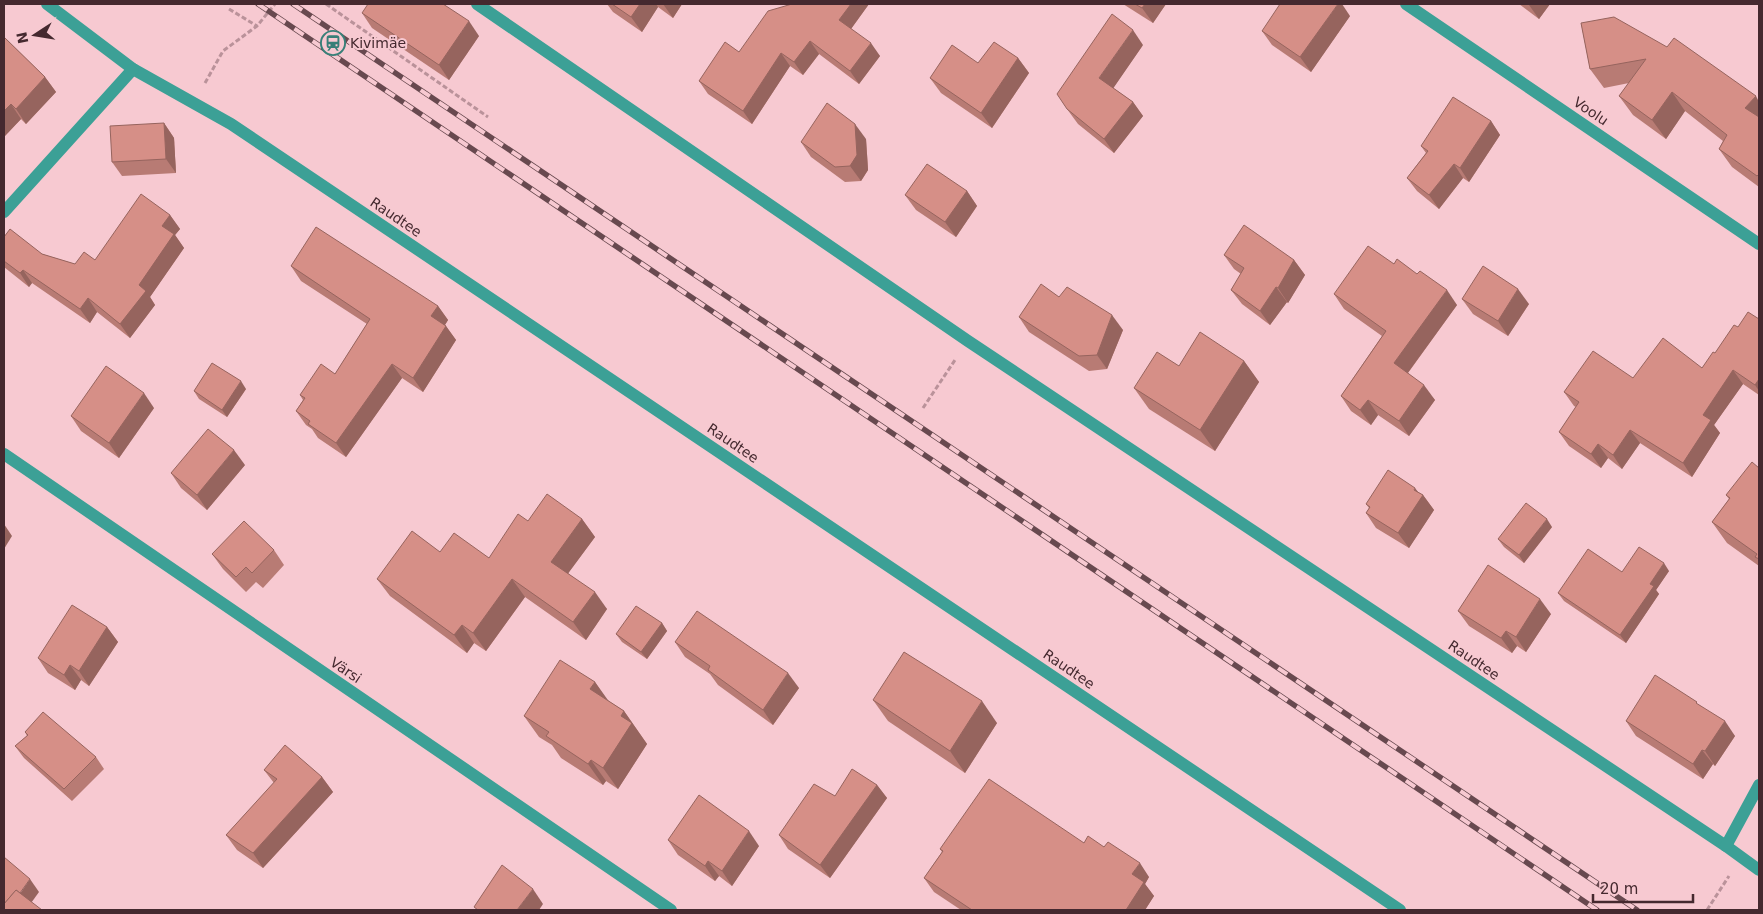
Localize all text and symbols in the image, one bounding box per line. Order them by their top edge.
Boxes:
north arrow [10,10,60,60]
text: N [13,30,31,45]
station icon: Kivimäe [320,30,346,56]
place label: Kivimäe [350,35,406,51]
street label: Voolu [1571,94,1611,128]
street label: Raudtee [367,194,425,240]
street label: Raudtee [704,420,762,466]
street label: Raudtee [1445,637,1503,683]
street label: Raudtee [1040,646,1098,692]
street label: Värsi [327,654,365,686]
scale bar [1593,872,1693,904]
text: 20 m [1600,880,1638,898]

